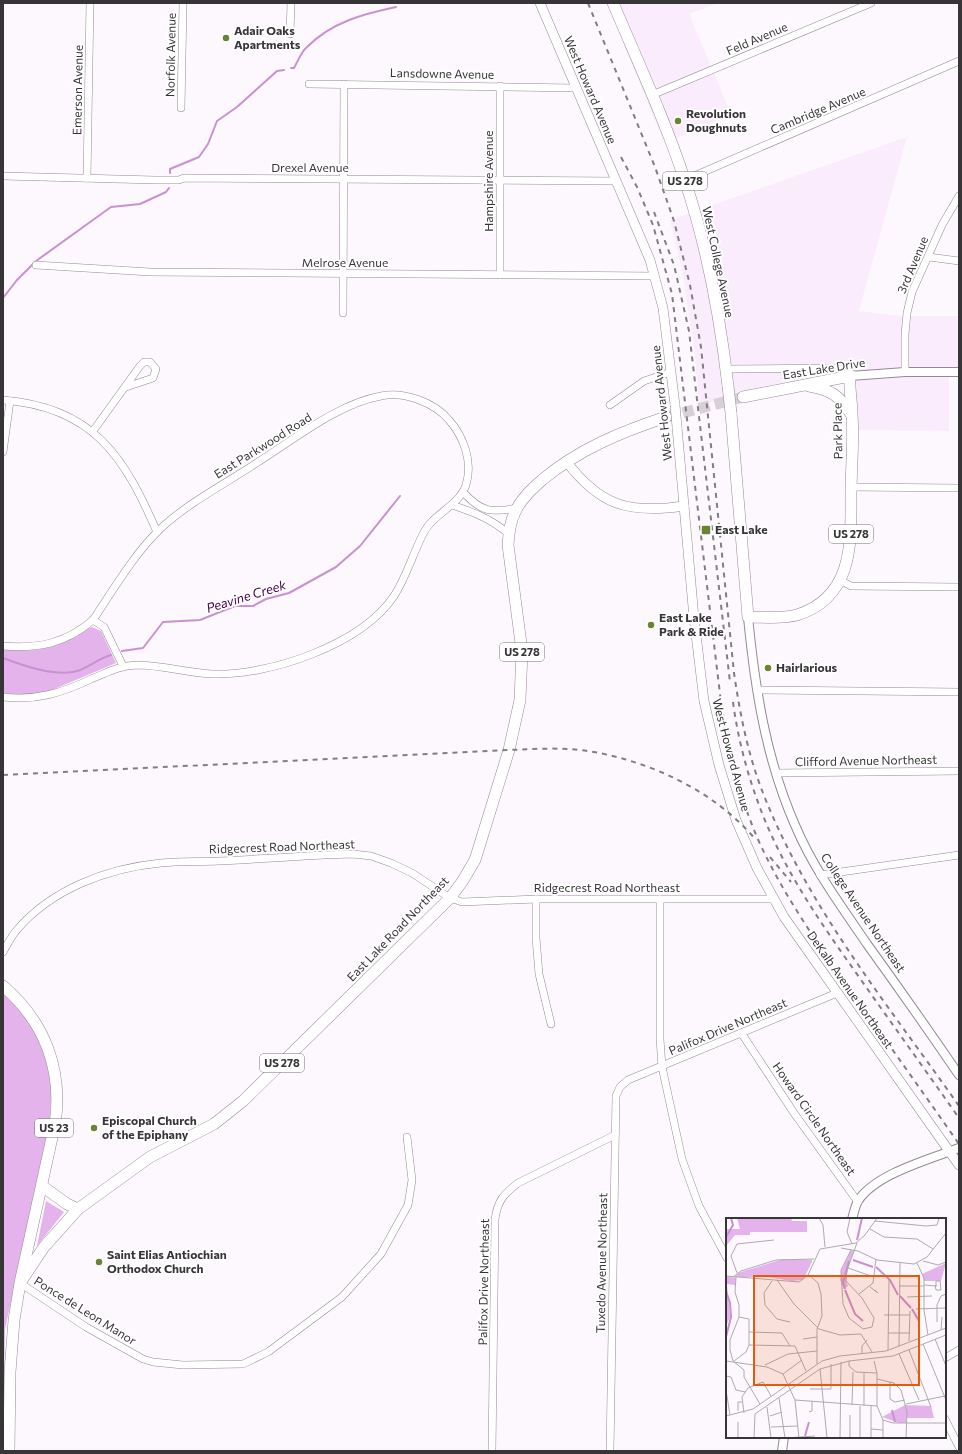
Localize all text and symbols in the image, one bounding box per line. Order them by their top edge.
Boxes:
street label: Norfolk Avenue [162,13,178,97]
street label: Feld Avenue [724,19,789,57]
place label: Adair Oaks Apartments [234,23,301,51]
marker: Adair Oaks Apartments [221,33,231,43]
street label: West Howard Avenue [562,34,620,146]
street label: Emerson Avenue [69,45,85,135]
street label: Lansdowne Avenue [390,65,494,81]
street label: Cambridge Avenue [768,84,867,136]
place label: Revolution Doughnuts [686,106,747,134]
marker: Revolution Doughnuts [673,116,683,126]
street label: Hampshire Avenue [481,130,495,232]
street label: Drexel Avenue [271,160,349,174]
road number: US 278 [663,172,707,190]
street label: West College Avenue [700,205,738,319]
street label: 3rd Avenue [894,234,930,295]
street label: Melrose Avenue [302,255,388,269]
street label: West Howard Avenue [648,345,674,461]
street label: East Lake Drive [782,355,866,381]
street label: Park Place [830,403,844,459]
street label: East Parkwood Road [211,409,314,481]
place label: East Lake [715,522,768,536]
marker: East Lake [700,524,712,536]
road number: US 278 [829,525,873,543]
water label: Peavine Creek [204,576,289,616]
place label: East Lake Park & Ride [659,610,724,638]
marker: East Lake Park & Ride [646,620,656,630]
road number: US 278 [500,643,544,661]
place label: Hairlarious [776,660,838,674]
marker: Hairlarious [763,663,773,673]
street label: West Howard Avenue [710,697,754,813]
street label: Clifford Avenue Northeast [795,752,937,768]
street label: Ridgecrest Road Northeast [209,836,355,856]
street label: College Avenue Northeast [819,850,909,975]
street label: East Lake Road Northeast [344,873,451,984]
street label: Ridgecrest Road Northeast [534,880,680,894]
street label: DeKalb Avenue Northeast [805,928,897,1051]
street label: Palifox Drive Northeast [666,995,789,1057]
road number: US 278 [260,1054,304,1072]
street label: Howard Circle Northeast [770,1059,859,1178]
place label: Episcopal Church of the Epiphany [102,1113,197,1141]
road number: US 23 [35,1119,73,1137]
marker: Episcopal Church of the Epiphany [89,1123,99,1133]
street label: Tuxedo Avenue Northeast [593,1193,609,1333]
street label: Palifox Drive Northeast [475,1218,491,1346]
inset map [726,1218,946,1438]
place label: Saint Elias Antiochian Orthodox Church [107,1247,227,1275]
marker: Saint Elias Antiochian Orthodox Church [94,1257,104,1267]
street label: Ponce de Leon Manor [32,1273,139,1347]

